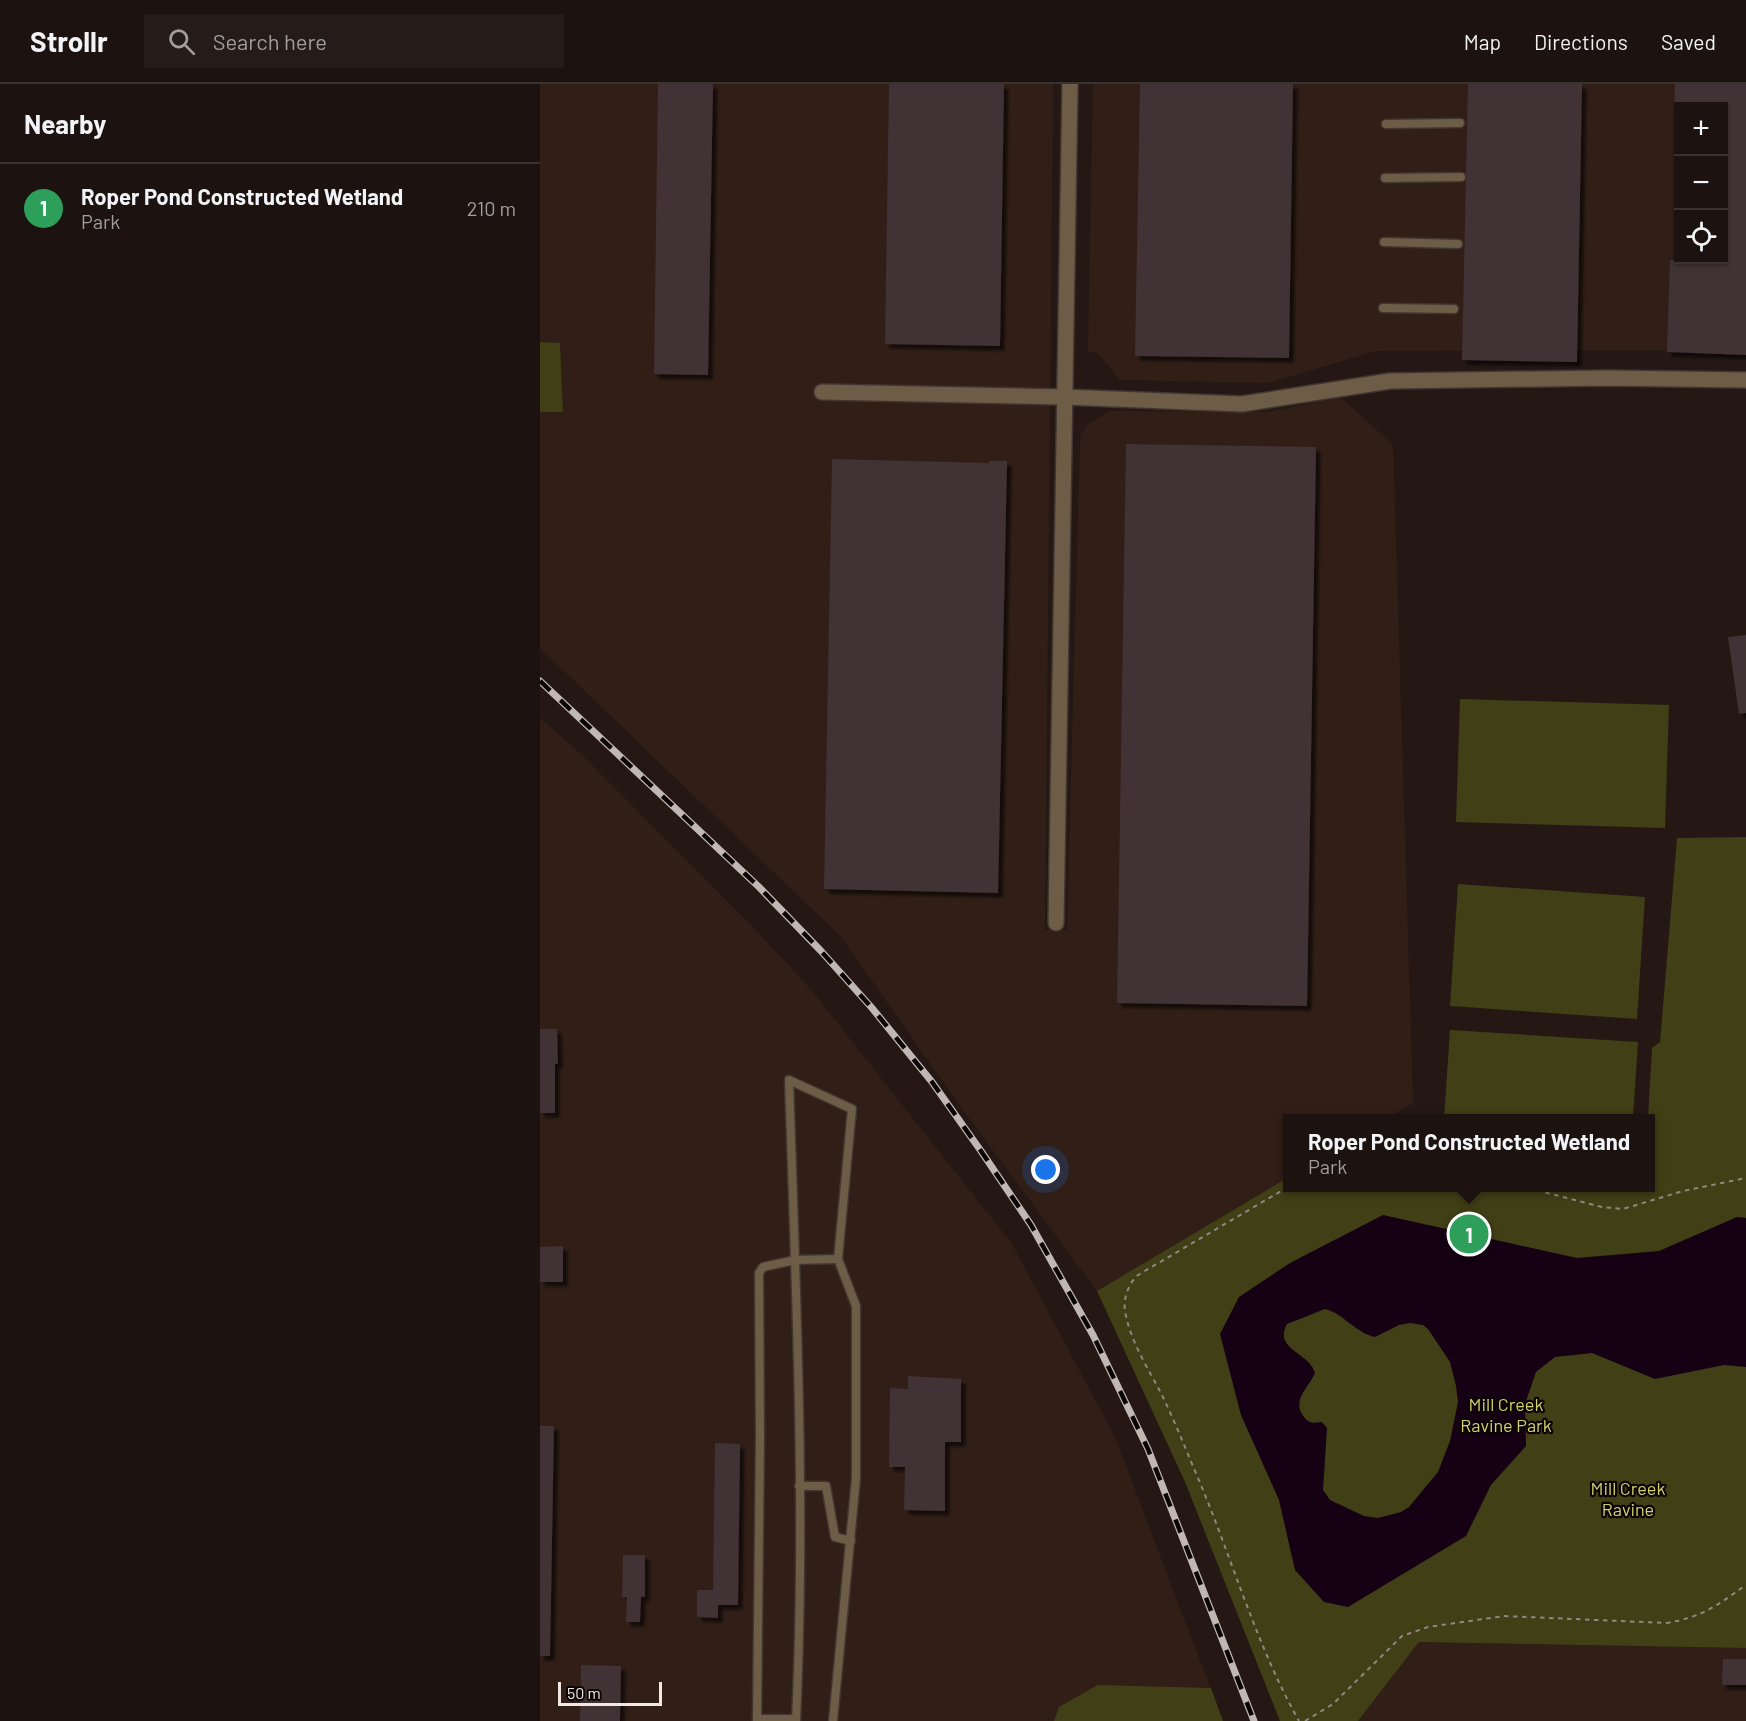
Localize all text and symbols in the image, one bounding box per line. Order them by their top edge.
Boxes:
search box [144,14,564,68]
text: Strollr [30,24,108,58]
icon: search [165,25,198,58]
text: Search here [213,28,327,54]
text: Map [1464,29,1501,54]
text: Directions [1534,29,1628,54]
text: Saved [1661,29,1716,54]
map controls [1674,102,1728,264]
button: + [1674,102,1728,156]
text: Nearby [24,108,106,139]
button: − [1674,156,1728,210]
text: Roper Pond Constructed Wetland [81,183,403,209]
text: 1 [40,196,47,220]
text: 210 m [467,196,516,220]
text: Park [81,209,120,233]
button: locate [1674,210,1728,264]
popup [1283,1114,1655,1192]
text: Roper Pond Constructed Wetland [1308,1128,1630,1154]
text: Park [1308,1154,1347,1178]
your location [1031,1155,1060,1184]
pin: 1 [1450,1212,1488,1256]
park label: Mill Creek Ravine Park [1460,1393,1552,1436]
park label: Mill Creek Ravine [1591,1477,1665,1520]
scale bar [558,1679,662,1706]
text: 50 m [567,1683,601,1702]

